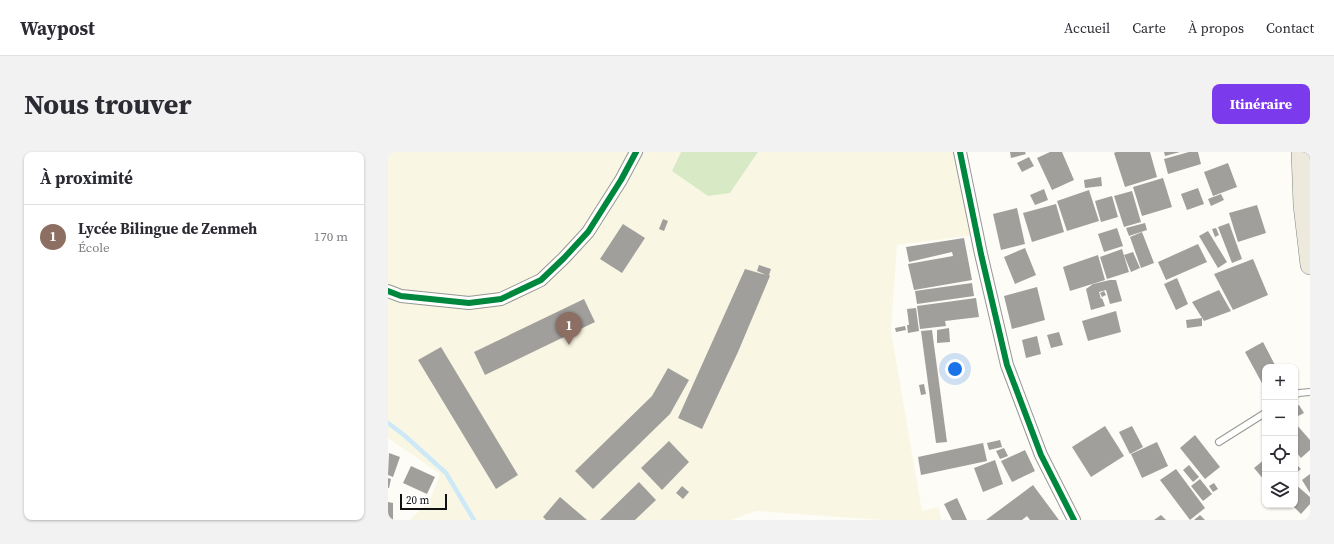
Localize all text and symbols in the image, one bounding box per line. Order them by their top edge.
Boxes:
text: Waypost [20,15,95,41]
text: Accueil [1064,18,1110,38]
text: Carte [1132,18,1166,38]
text: À propos [1188,18,1244,38]
text: Contact [1266,18,1314,38]
button: Itinéraire [1212,84,1310,124]
text: Nous trouver [24,85,191,123]
text: À proximité [40,166,133,190]
text: Lycée Bilingue de Zenmeh [78,218,257,239]
text: 1 [49,228,57,245]
text: 170 m [314,228,348,245]
text: École [78,239,110,256]
pin: 1 [556,312,582,345]
your location [945,359,965,379]
map controls [1262,364,1298,508]
button: + [1262,364,1298,400]
button: − [1262,400,1298,436]
button: locate [1262,436,1298,472]
button: layers [1262,472,1298,508]
scale bar [400,492,447,511]
text: 20 m [406,493,429,508]

